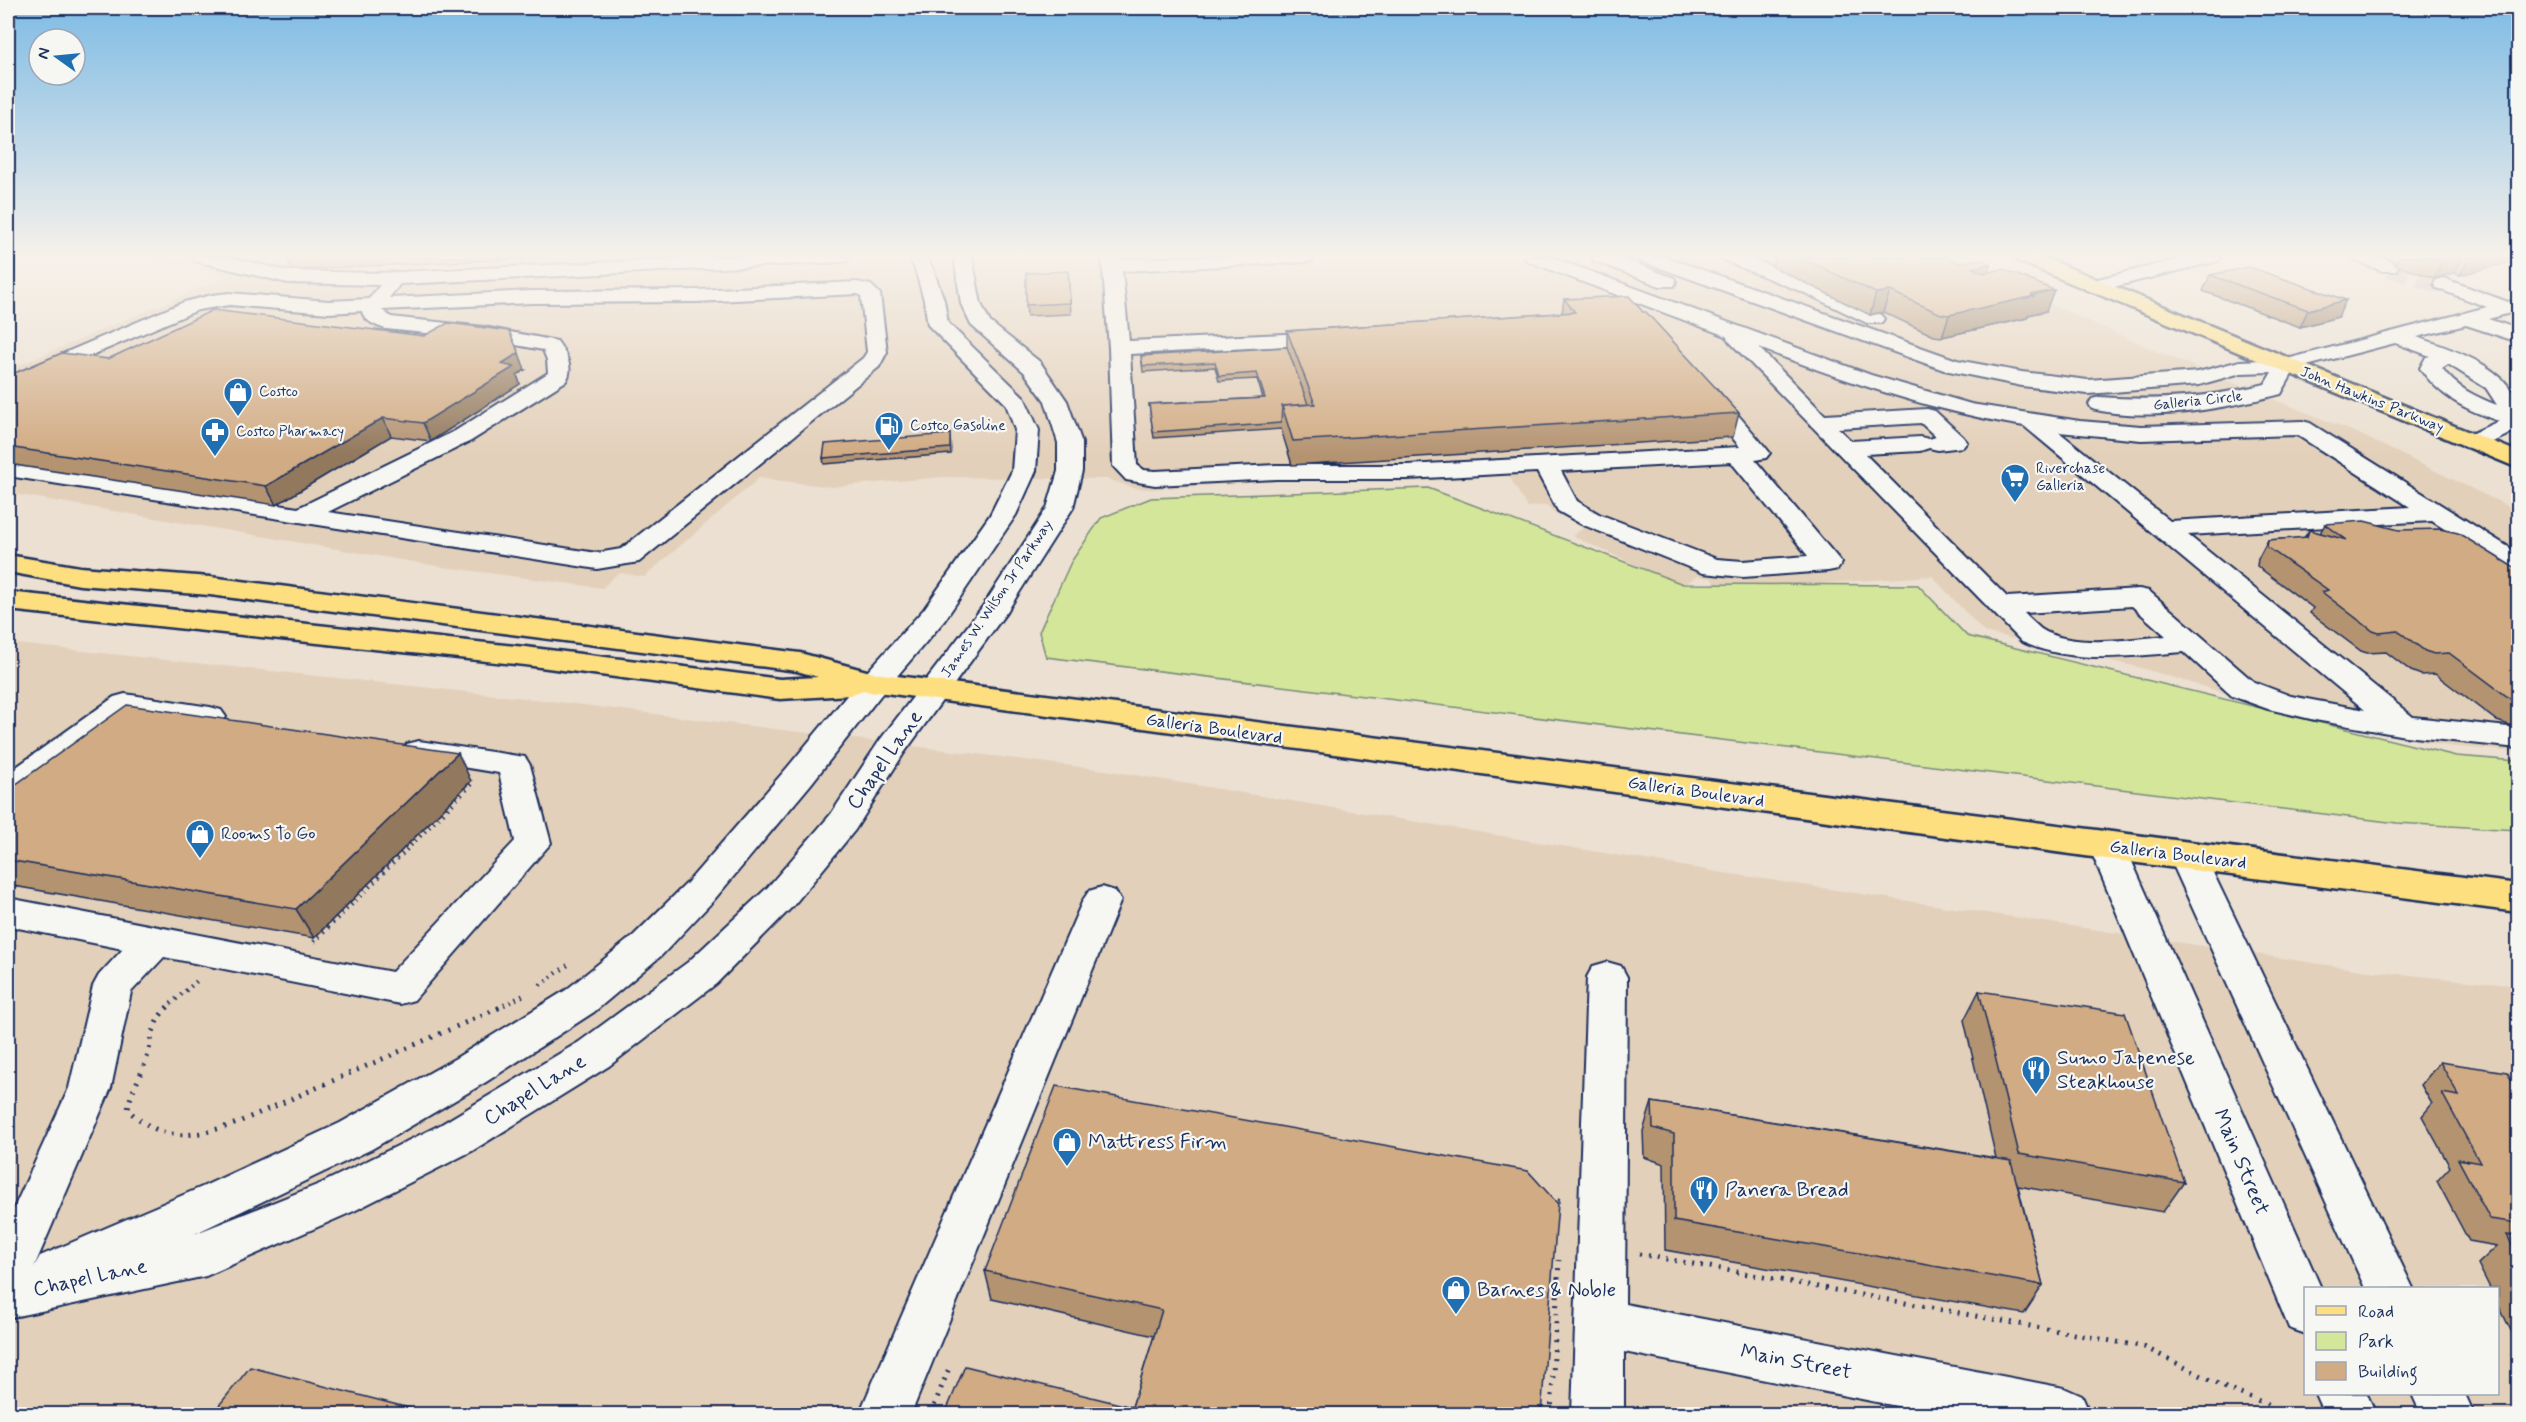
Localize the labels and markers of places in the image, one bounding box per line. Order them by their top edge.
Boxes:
shop icon: Costco [222,376,254,418]
place label: Costco [259,382,298,402]
fuel station icon: Costco Gasoline [873,410,905,452]
pharmacy icon: Costco Pharmacy [199,416,231,458]
place label: Costco Gasoline [910,416,1006,436]
place label: Costco Pharmacy [236,422,344,442]
place label: Riverchase Galleria [2036,459,2105,496]
supermarket icon: Riverchase Galleria [1999,462,2031,504]
shop icon: Rooms To Go [184,818,216,860]
place label: Rooms To Go [221,822,316,846]
place label: Sumo Japenese Steakhouse [2057,1044,2195,1096]
restaurant icon: Sumo Japenese Steakhouse [2020,1054,2052,1096]
shop icon: Mattress Firm [1051,1126,1083,1168]
place label: Mattress Firm [1088,1128,1227,1156]
restaurant icon: Panera Bread [1688,1174,1720,1216]
place label: Panera Bread [1725,1176,1849,1204]
shop icon: Barnes & Noble [1440,1274,1472,1316]
place label: Barnes & Noble [1477,1276,1616,1304]

